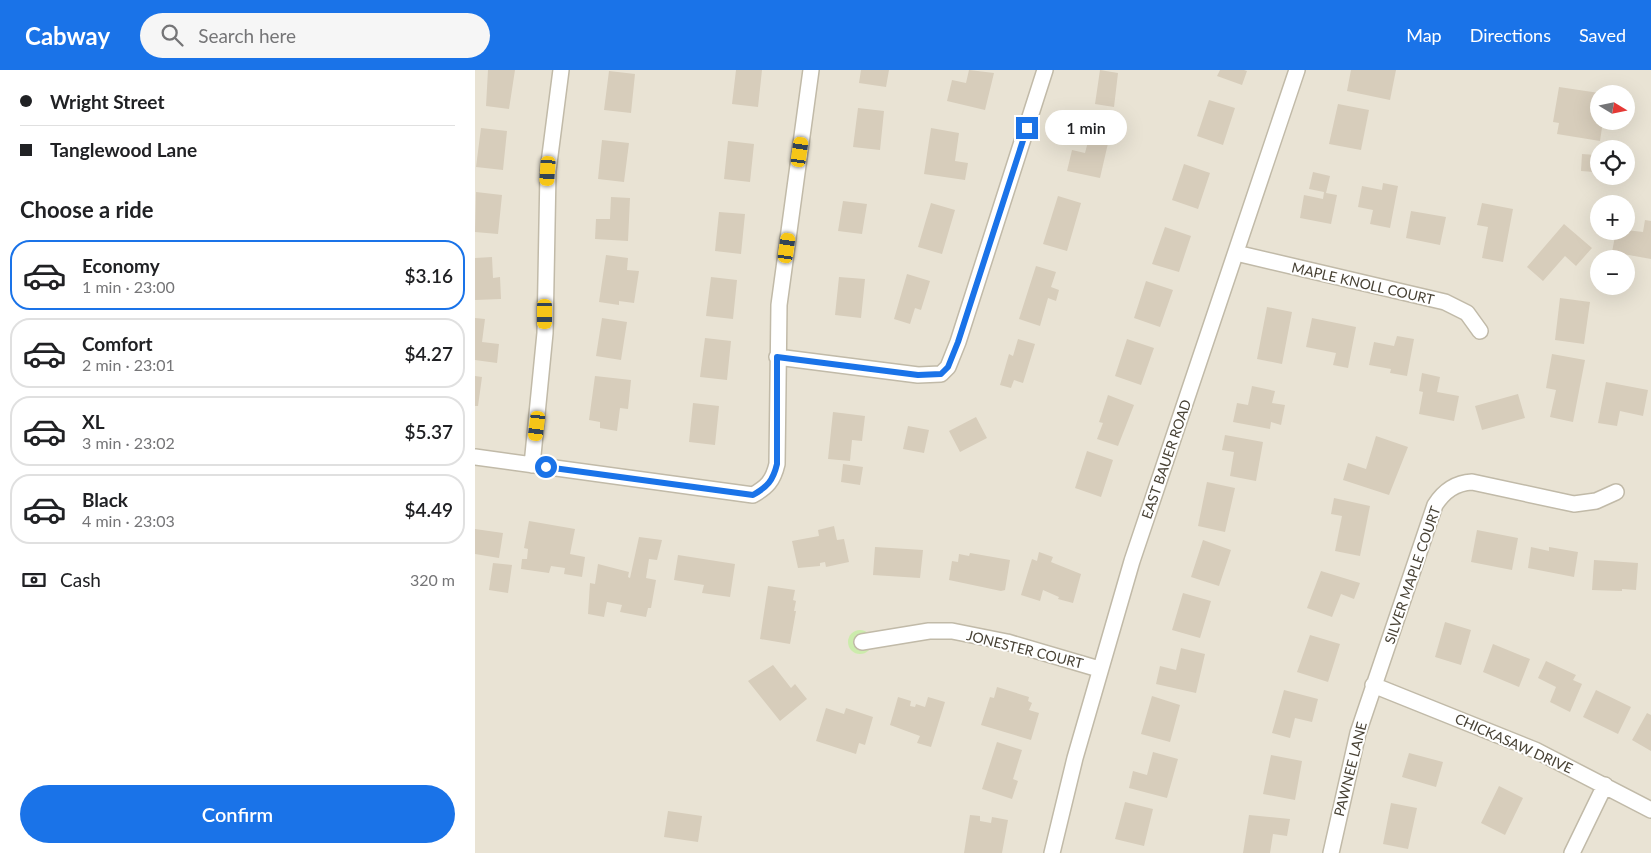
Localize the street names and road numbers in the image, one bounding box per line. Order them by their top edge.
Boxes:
street label: MAPLE KNOLL COURT [1290,258,1437,308]
street label: EAST BAUER ROAD [1138,397,1194,521]
street label: SILVER MAPLE COURT [1380,503,1444,646]
street label: JONESTER COURT [965,626,1086,672]
street label: CHICKASAW DRIVE [1452,709,1576,777]
street label: PAWNEE LANE [1330,720,1370,818]

